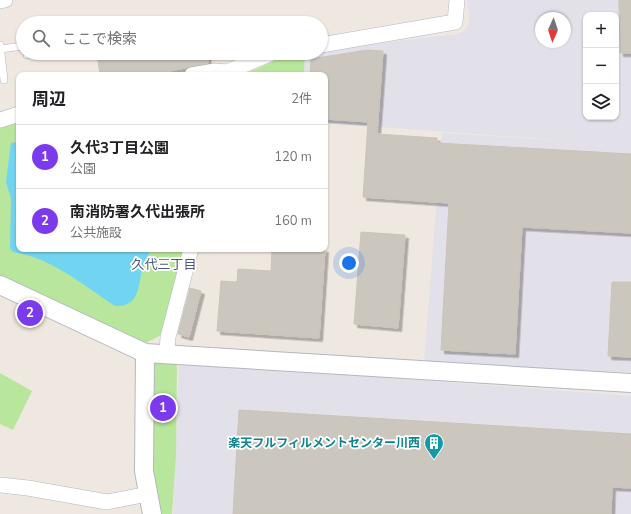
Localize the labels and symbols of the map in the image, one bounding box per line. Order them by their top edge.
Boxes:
north arrow [535,12,571,48]
your location [339,253,359,273]
district label: 久代三丁目 [131,256,197,274]
pin: 2 [17,298,43,328]
pin: 1 [150,393,176,423]
building icon: 楽天フルフィルメントセンター川西 [423,432,445,460]
place label: 楽天フルフィルメントセンター川西 [228,435,420,451]

